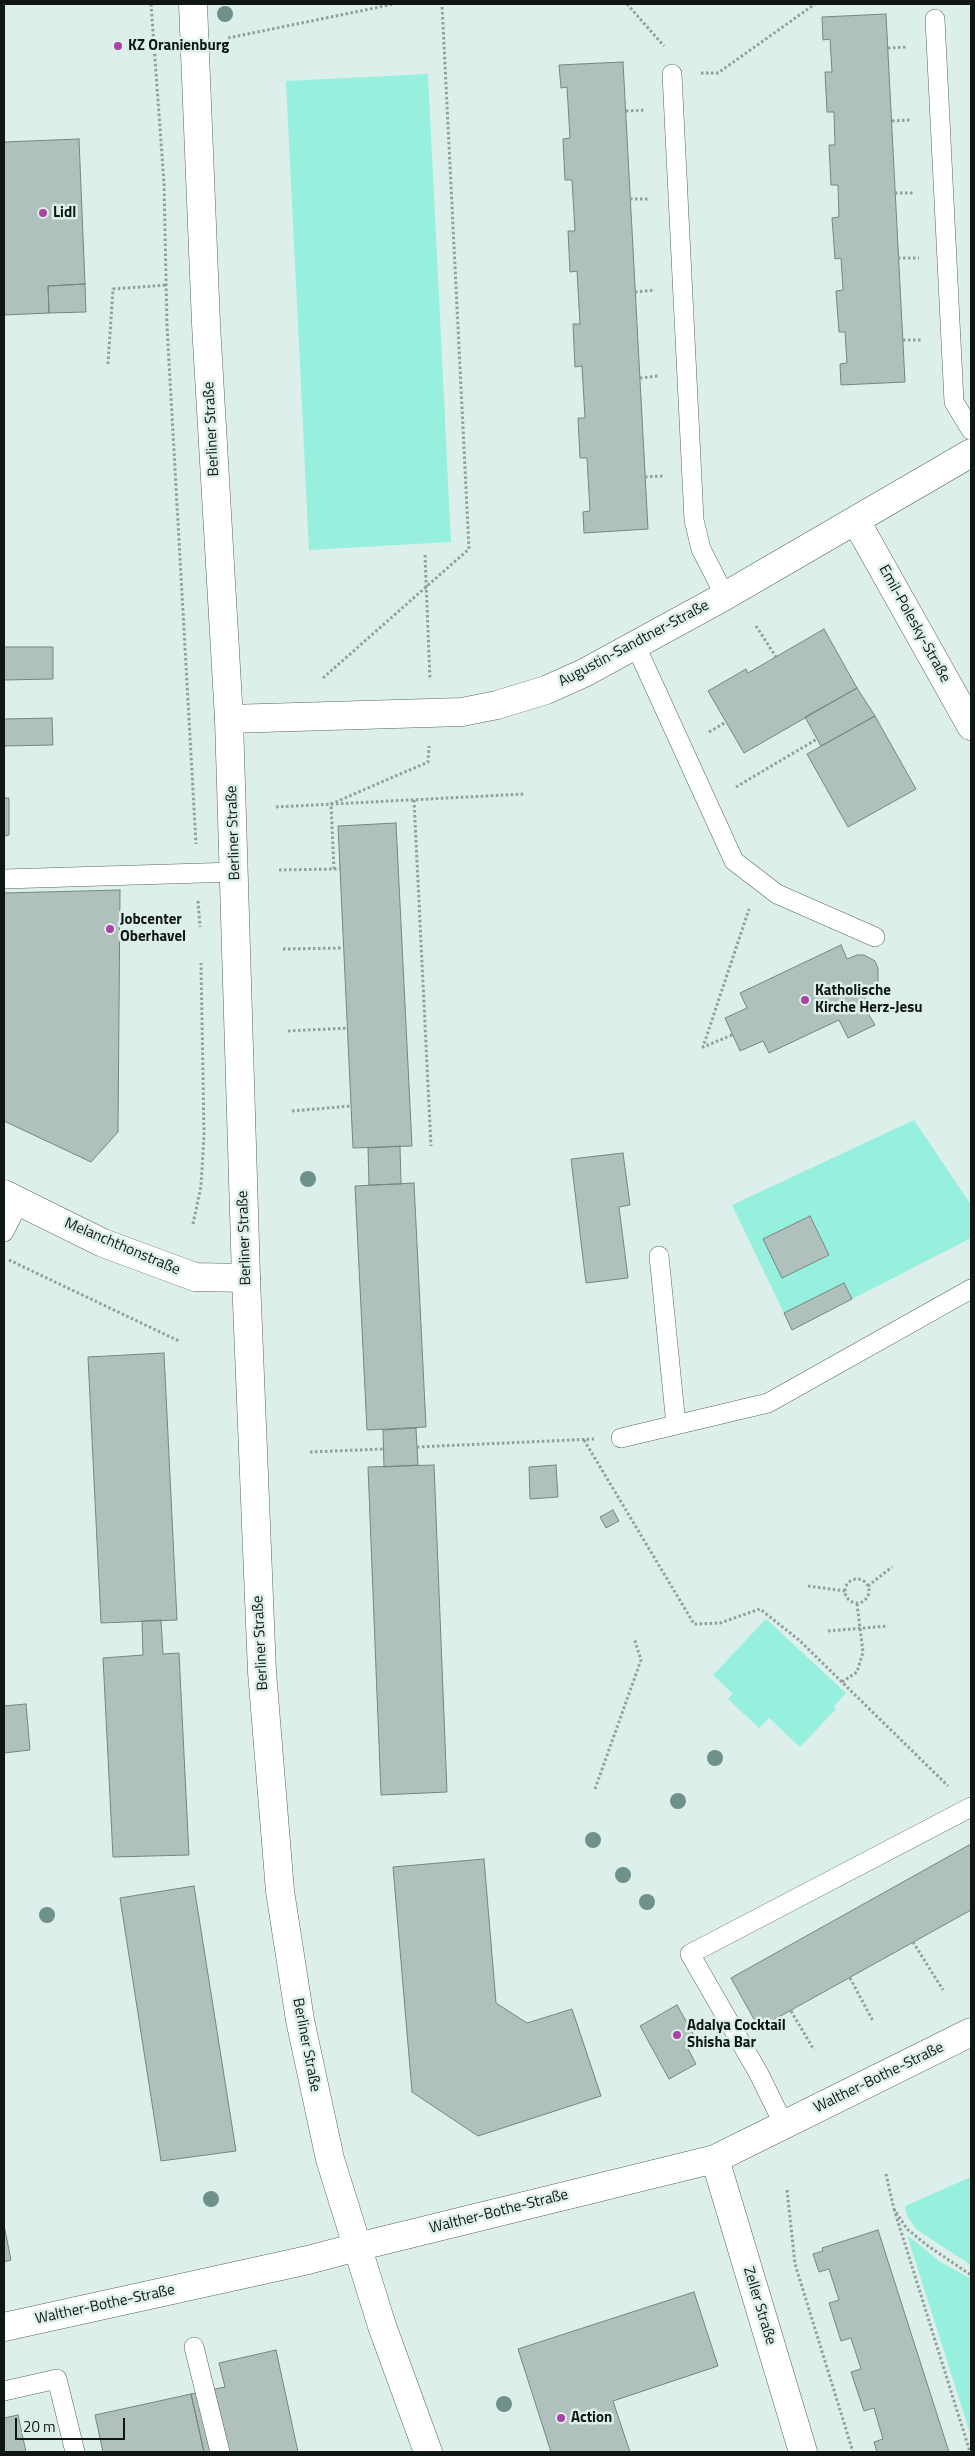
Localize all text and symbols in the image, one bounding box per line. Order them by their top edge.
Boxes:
place label: KZ Oranienburg [128,37,229,55]
marker: KZ Oranienburg [112,40,124,52]
place label: Lidl [53,204,76,222]
marker: Lidl [37,207,49,219]
street label: Berliner Straße [201,381,223,477]
street label: Emil-Polesky-Straße [874,562,954,686]
street label: Augustin-Sandtner-Straße [556,597,712,691]
street label: Berliner Straße [223,785,245,881]
place label: Jobcenter Oberhavel [120,911,186,946]
marker: Jobcenter Oberhavel [104,923,116,935]
place label: Katholische Kirche Herz-Jesu [815,982,923,1017]
marker: Katholische Kirche Herz-Jesu [799,994,811,1006]
street label: Berliner Straße [234,1190,256,1286]
street label: Melanchthonstraße [61,1214,183,1280]
street label: Berliner Straße [250,1595,272,1691]
street label: Berliner Straße [288,1997,324,2093]
place label: Adalya Cocktail Shisha Bar [687,2017,786,2052]
marker: Adalya Cocktail Shisha Bar [671,2029,683,2041]
street label: Walther-Bothe-Straße [811,2039,947,2117]
street label: Walther-Bothe-Straße [428,2186,570,2238]
street label: Zeller Straße [739,2265,779,2347]
street label: Walther-Bothe-Straße [34,2281,176,2329]
scale bar [18,2408,128,2440]
place label: Action [571,2409,612,2427]
marker: Action [555,2412,567,2424]
text: 20 m [23,2415,56,2438]

